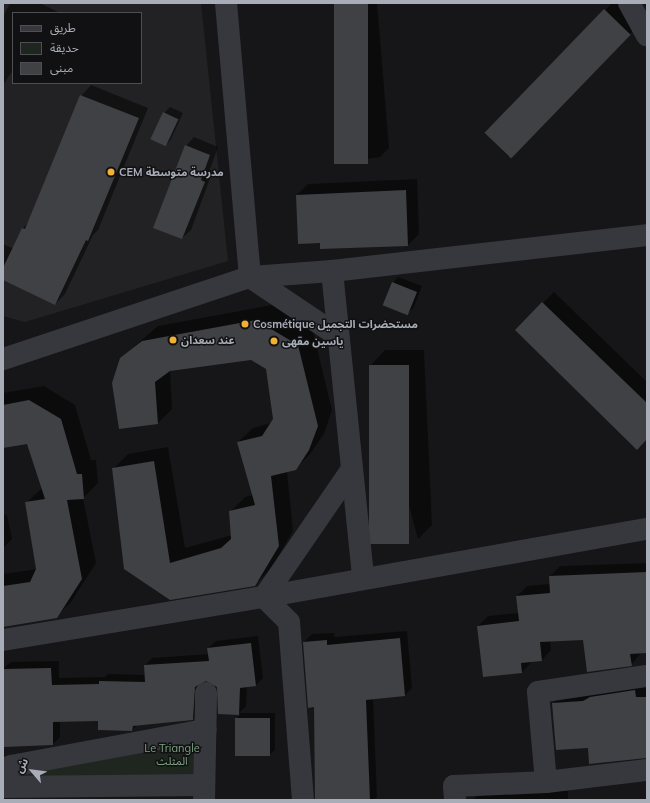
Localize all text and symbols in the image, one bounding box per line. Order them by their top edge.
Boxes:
legend [12,12,142,84]
text: طريق [50,20,76,35]
text: حديقة [50,40,79,55]
text: مبنى [50,60,73,75]
place label: CEM مدرسة متوسطة [119,165,224,179]
marker: CEM مدرسة متوسطة [106,167,116,177]
place label: Cosmétique مستحضرات التجميل [253,317,418,331]
marker: Cosmétique مستحضرات التجميل [240,319,250,329]
place label: عند سعدان [181,333,235,347]
place label: ياسين مقهى [282,334,344,348]
marker: عند سعدان [168,335,178,345]
marker: ياسين مقهى [269,336,279,346]
park label: Le Triangle المثلث [144,742,200,768]
north arrow [12,751,52,791]
text: ش [12,755,31,775]

